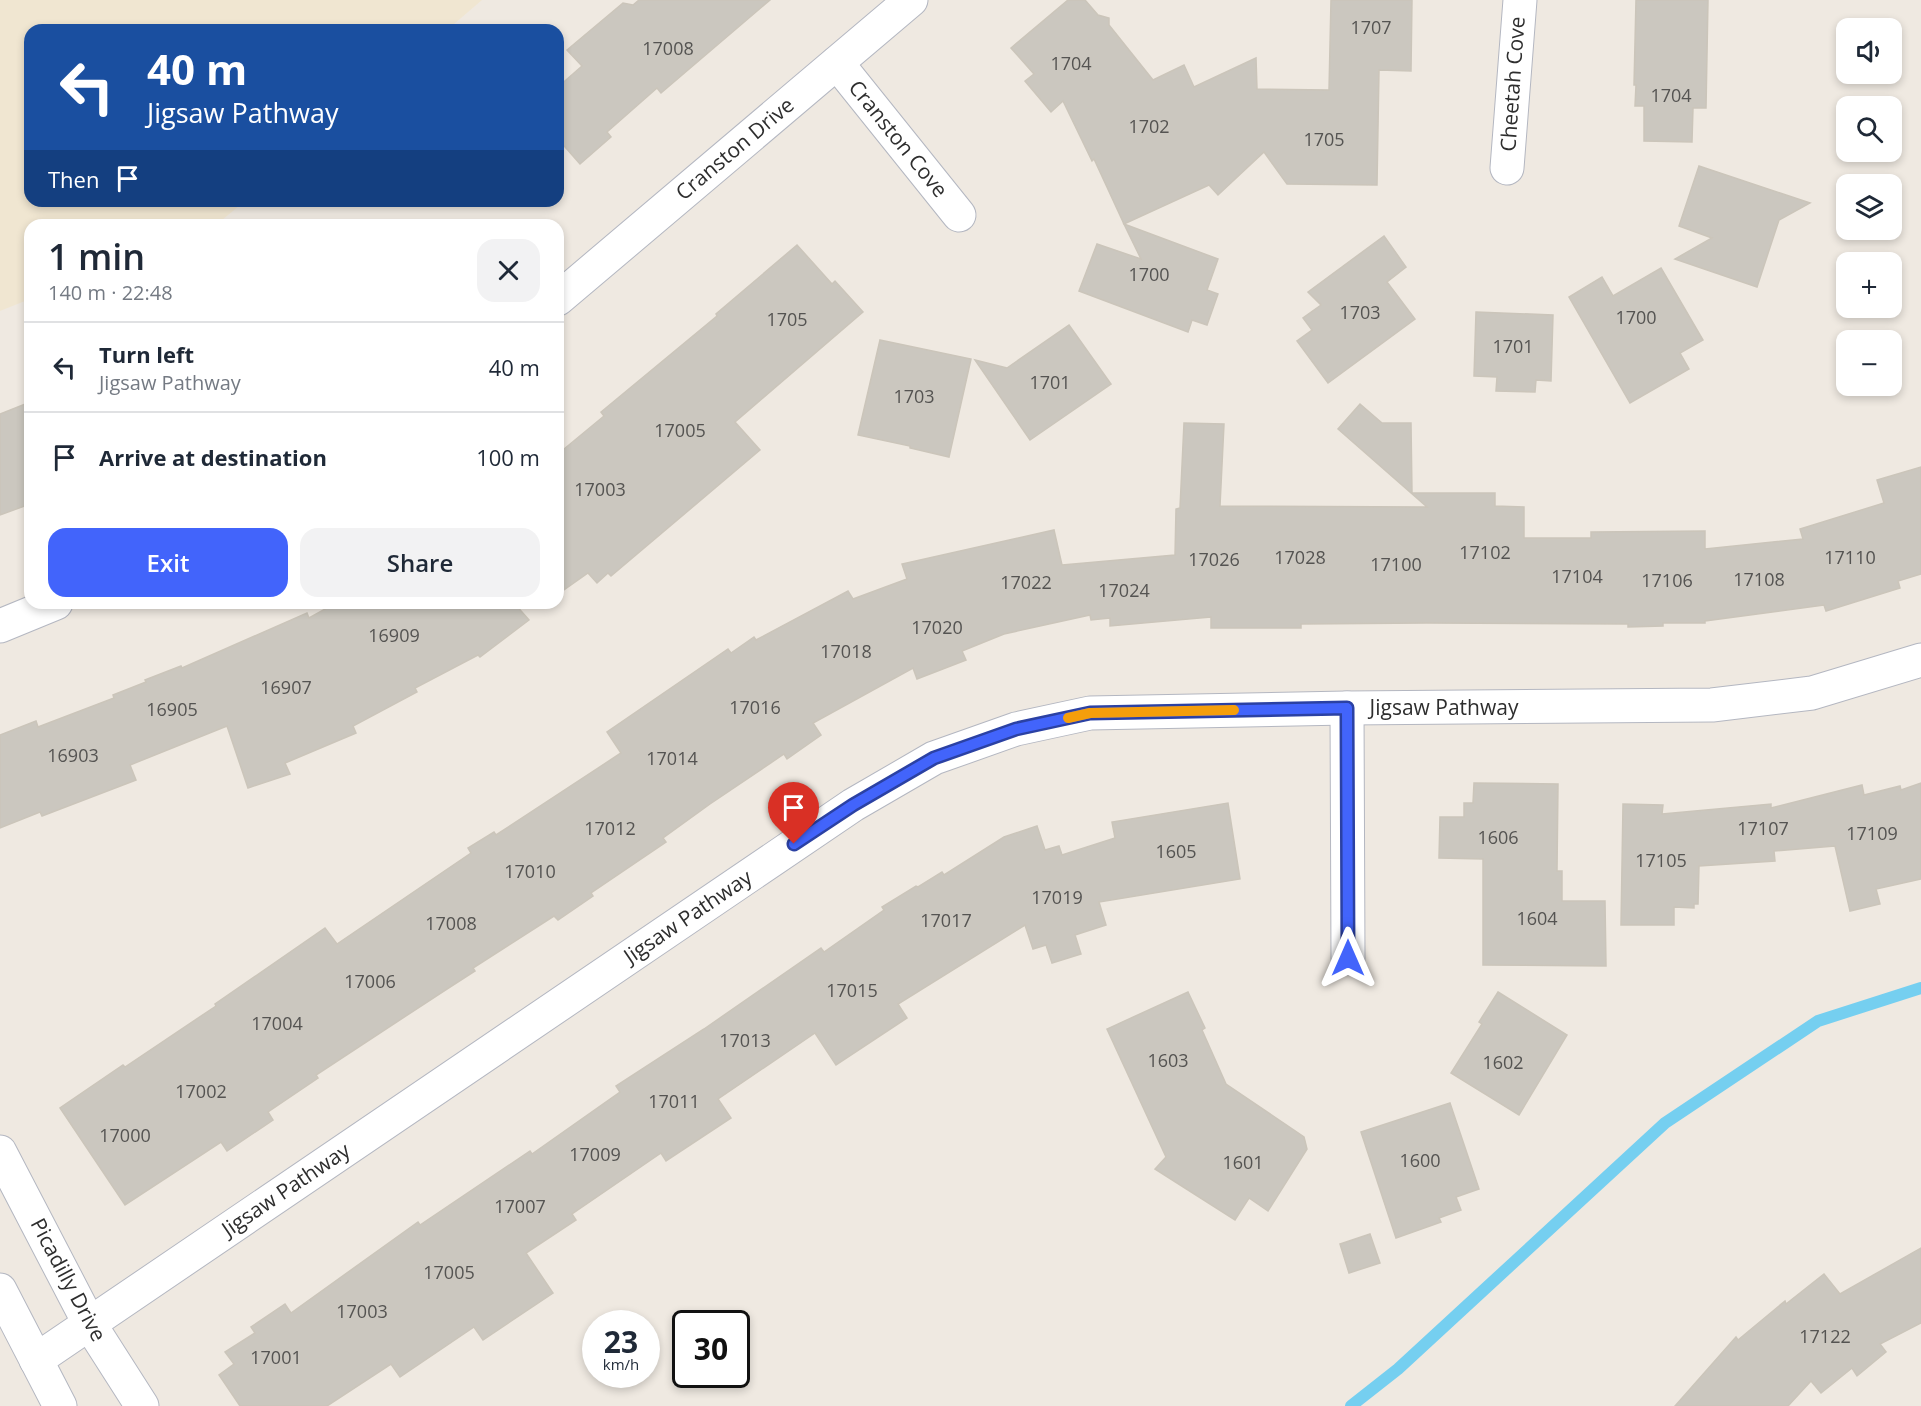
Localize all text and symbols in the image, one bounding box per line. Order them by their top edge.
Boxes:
house number: 1707 [1350,15,1392,39]
street label: Cheetah Cove [1493,15,1531,152]
map controls [1836,18,1902,396]
button: sound [1836,18,1902,84]
house number: 17008 [642,36,694,60]
text: 40 m [147,40,247,97]
icon: left [48,48,126,126]
house number: 1704 [1050,51,1092,75]
street label: Cranston Cove [843,74,955,203]
house number: 1704 [1650,83,1692,107]
street label: Cranston Drive [669,91,799,206]
text: Jigsaw Pathway [147,94,338,131]
button: search [1836,96,1902,162]
house number: 1702 [1128,114,1170,138]
house number: 1705 [1303,127,1345,151]
icon: arrive [111,162,144,195]
text: Then [48,164,99,194]
button: layers [1836,174,1902,240]
text: 1 min [48,232,145,281]
button: close [477,239,540,302]
button: + [1836,252,1902,318]
house number: 1700 [1128,262,1170,286]
text: 140 m · 22:48 [48,279,173,306]
house number: 1703 [1339,300,1381,324]
house number: 1700 [1615,305,1657,329]
house number: 1705 [766,307,808,331]
button: − [1836,330,1902,396]
house number: 1701 [1492,334,1534,358]
text: Turn left [99,339,194,369]
icon: left [48,351,81,384]
text: 40 m [489,352,540,382]
text: Jigsaw Pathway [99,369,241,396]
house number: 1701 [1029,370,1071,394]
house number: 1703 [893,384,935,408]
house number: 17005 [654,418,706,442]
icon: arrive [48,441,81,474]
text: Arrive at destination [99,442,327,472]
text: 100 m [476,442,540,472]
house number: 17003 [574,477,626,501]
button: Exit [48,528,288,597]
button: Share [300,528,540,597]
house number: 17102 [1459,540,1511,564]
house number: 17028 [1274,545,1326,569]
house number: 17110 [1824,545,1876,569]
house number: 17026 [1188,547,1240,571]
house number: 17100 [1370,552,1422,576]
house number: 17104 [1551,564,1603,588]
house number: 17108 [1733,567,1785,591]
house number: 17106 [1641,568,1693,592]
house number: 17022 [1000,570,1052,594]
house number: 17024 [1098,578,1150,602]
house number: 17020 [911,615,963,639]
house number: 16909 [368,623,420,647]
house number: 17018 [820,639,872,663]
house number: 16907 [260,675,312,699]
street label: Jigsaw Pathway [1368,693,1519,721]
house number: 17016 [729,695,781,719]
house number: 16905 [146,697,198,721]
house number: 16903 [47,743,99,767]
house number: 17014 [646,746,698,770]
pin [768,782,819,844]
icon: arrive [777,791,810,824]
house number: 17012 [584,816,636,840]
house number: 17107 [1737,816,1789,840]
house number: 17109 [1846,821,1898,845]
house number: 1606 [1477,825,1519,849]
house number: 1605 [1155,839,1197,863]
house number: 17105 [1635,848,1687,872]
house number: 17010 [504,859,556,883]
street label: Jigsaw Pathway [616,863,757,971]
house number: 17019 [1031,885,1083,909]
house number: 1604 [1516,906,1558,930]
house number: 17017 [920,908,972,932]
house number: 17008 [425,911,477,935]
position arrow [1316,926,1380,990]
house number: 17006 [344,969,396,993]
house number: 17015 [826,978,878,1002]
house number: 17004 [251,1011,303,1035]
house number: 17013 [719,1028,771,1052]
house number: 1603 [1147,1048,1189,1072]
house number: 1602 [1482,1050,1524,1074]
house number: 17002 [175,1079,227,1103]
house number: 17011 [648,1089,700,1113]
house number: 17000 [99,1123,151,1147]
street label: Jigsaw Pathway [214,1136,355,1244]
house number: 17009 [569,1142,621,1166]
house number: 1600 [1399,1148,1441,1172]
house number: 1601 [1222,1150,1264,1174]
house number: 17007 [494,1194,546,1218]
street label: Picadilly Drive [25,1213,113,1346]
house number: 17005 [423,1260,475,1284]
house number: 17003 [336,1299,388,1323]
speed limit sign: 30 [672,1310,750,1388]
text: 23 [604,1321,638,1362]
house number: 17122 [1799,1324,1851,1348]
house number: 17001 [250,1345,302,1369]
text: km/h [603,1354,639,1374]

